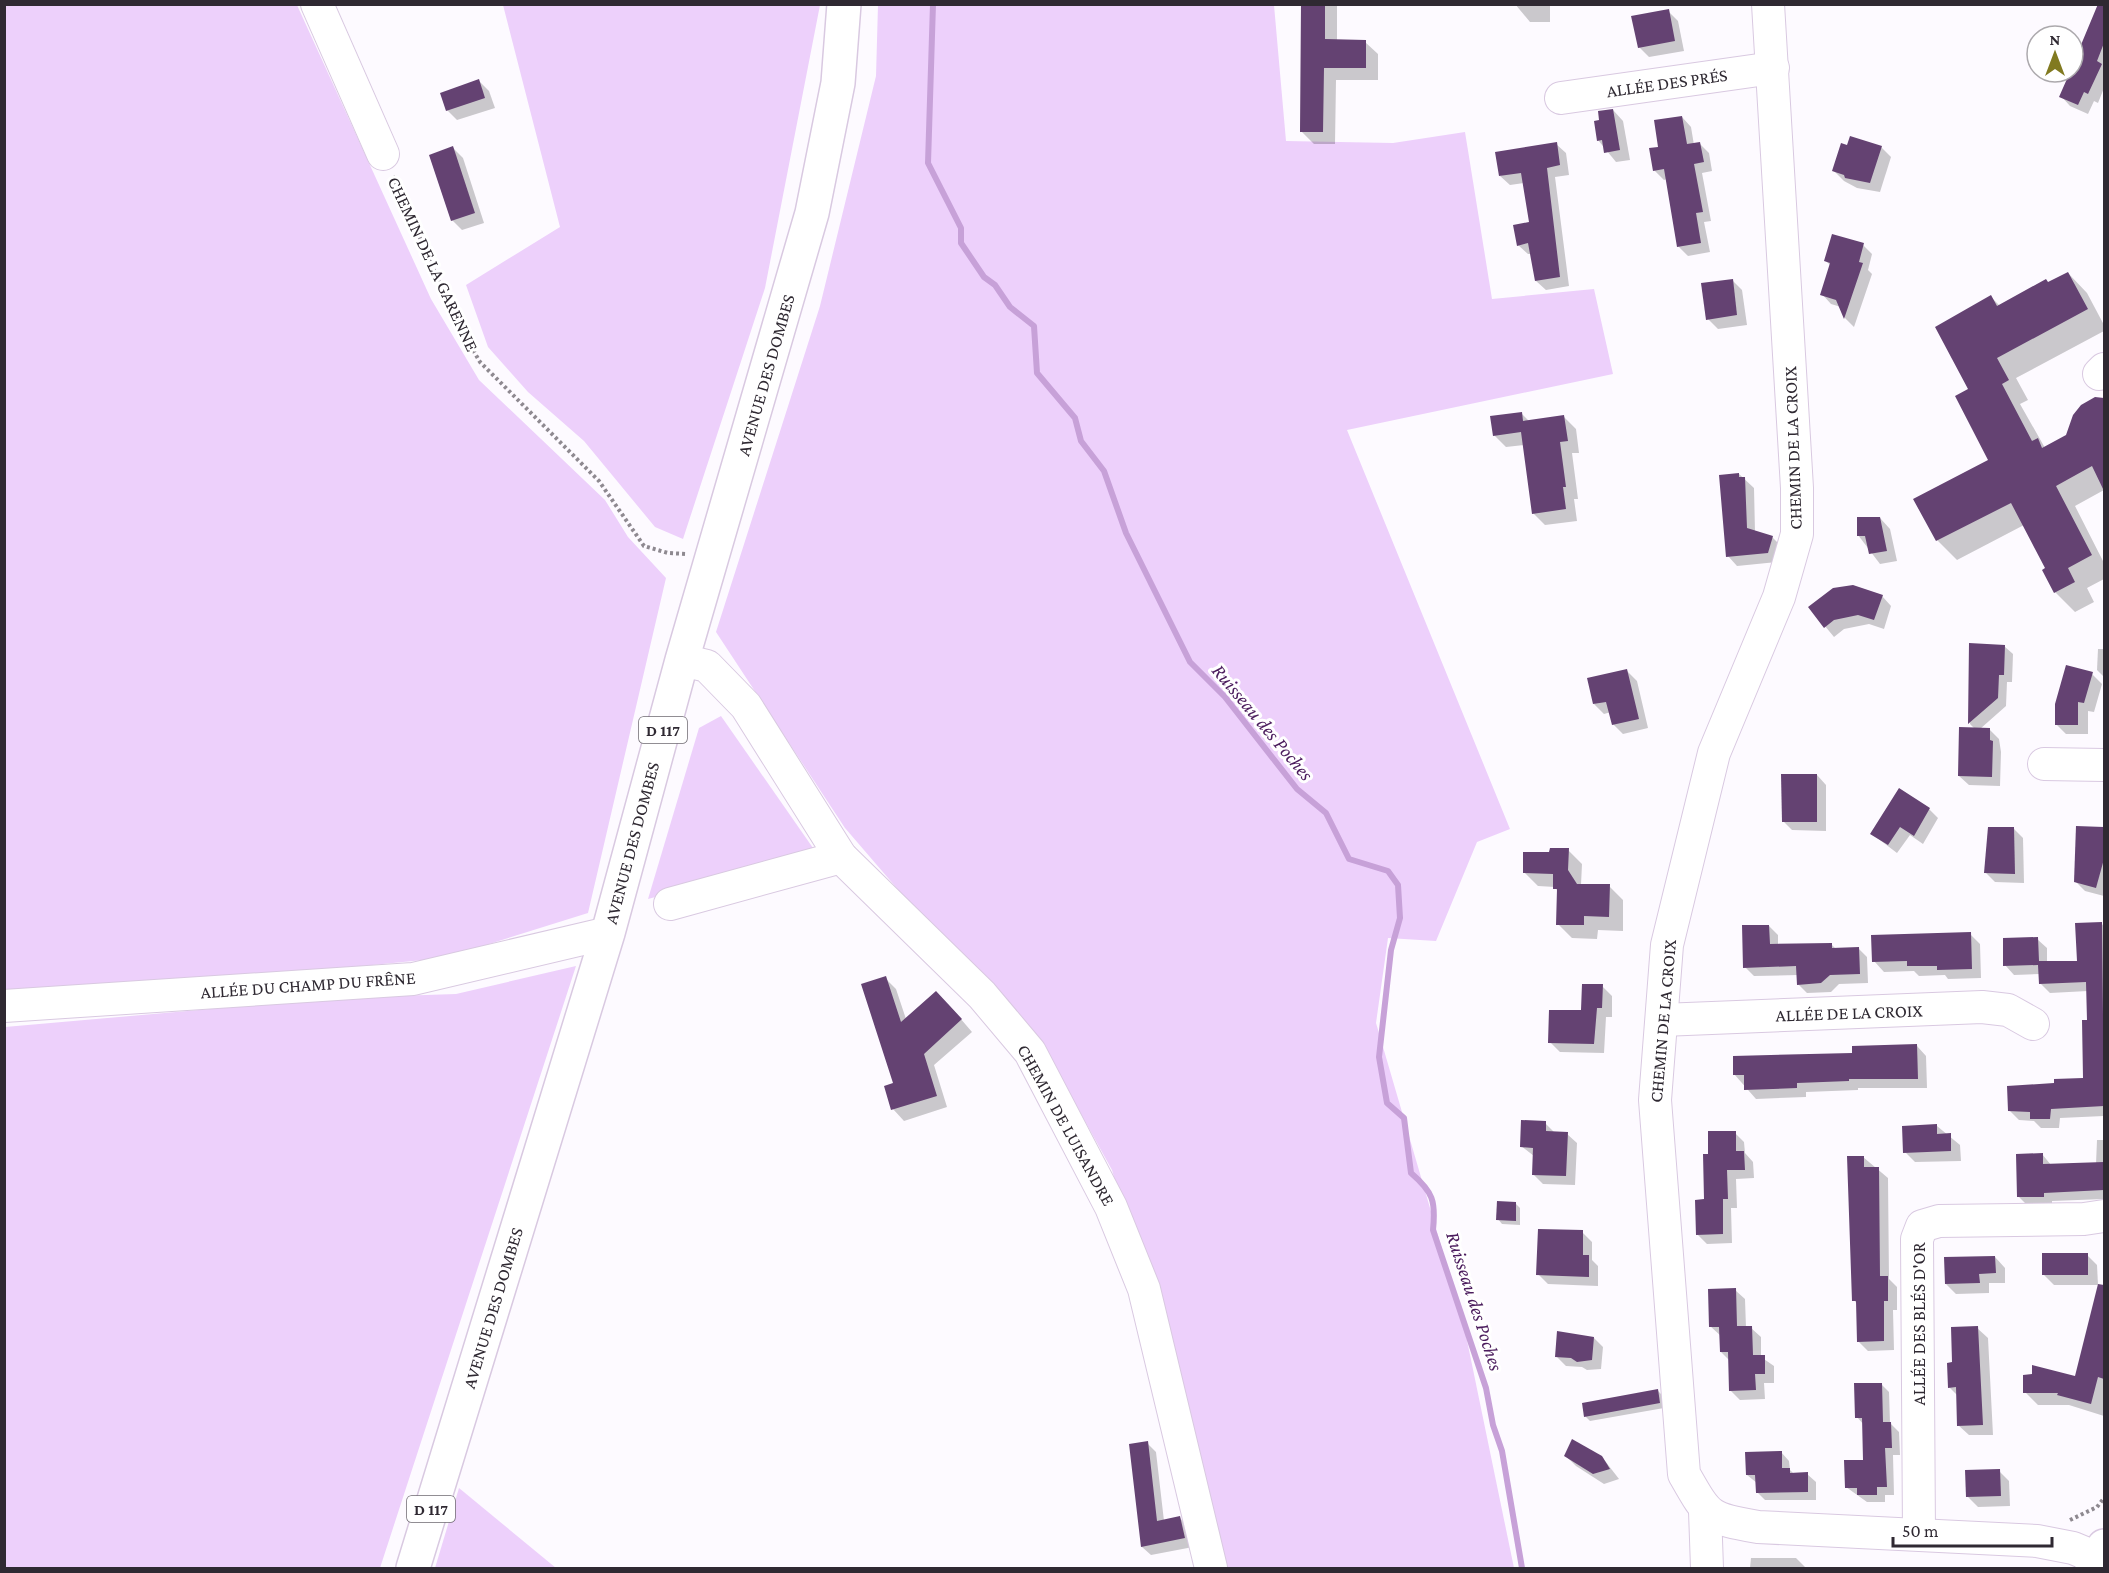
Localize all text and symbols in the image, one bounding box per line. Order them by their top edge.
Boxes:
north arrow [2025,24,2085,84]
text: N [2050,31,2061,48]
street label: ALLÉE DES PRÉS [1605,65,1729,101]
street label: CHEMIN DE LA GARENNE [384,174,482,355]
street label: AVENUE DES DOMBES [733,292,799,458]
street label: CHEMIN DE LA CROIX [1780,365,1806,530]
water label: Ruisseau des Poches [1208,659,1318,785]
road number: D 117 [639,717,687,743]
street label: AVENUE DES DOMBES [601,760,663,926]
street label: CHEMIN DE LA CROIX [1646,938,1680,1103]
street label: ALLÉE DU CHAMP DU FRÊNE [200,967,416,1002]
street label: ALLÉE DE LA CROIX [1775,1000,1924,1026]
street label: CHEMIN DE LUISANDRE [1013,1041,1119,1209]
street label: AVENUE DES DOMBES [459,1225,527,1391]
water label: Ruisseau des Poches [1442,1229,1508,1374]
street label: ALLÉE DES BLÉS D'OR [1909,1241,1929,1406]
road number: D 117 [407,1496,455,1522]
scale bar [1893,1510,2052,1548]
text: 50 m [1902,1521,1939,1541]

